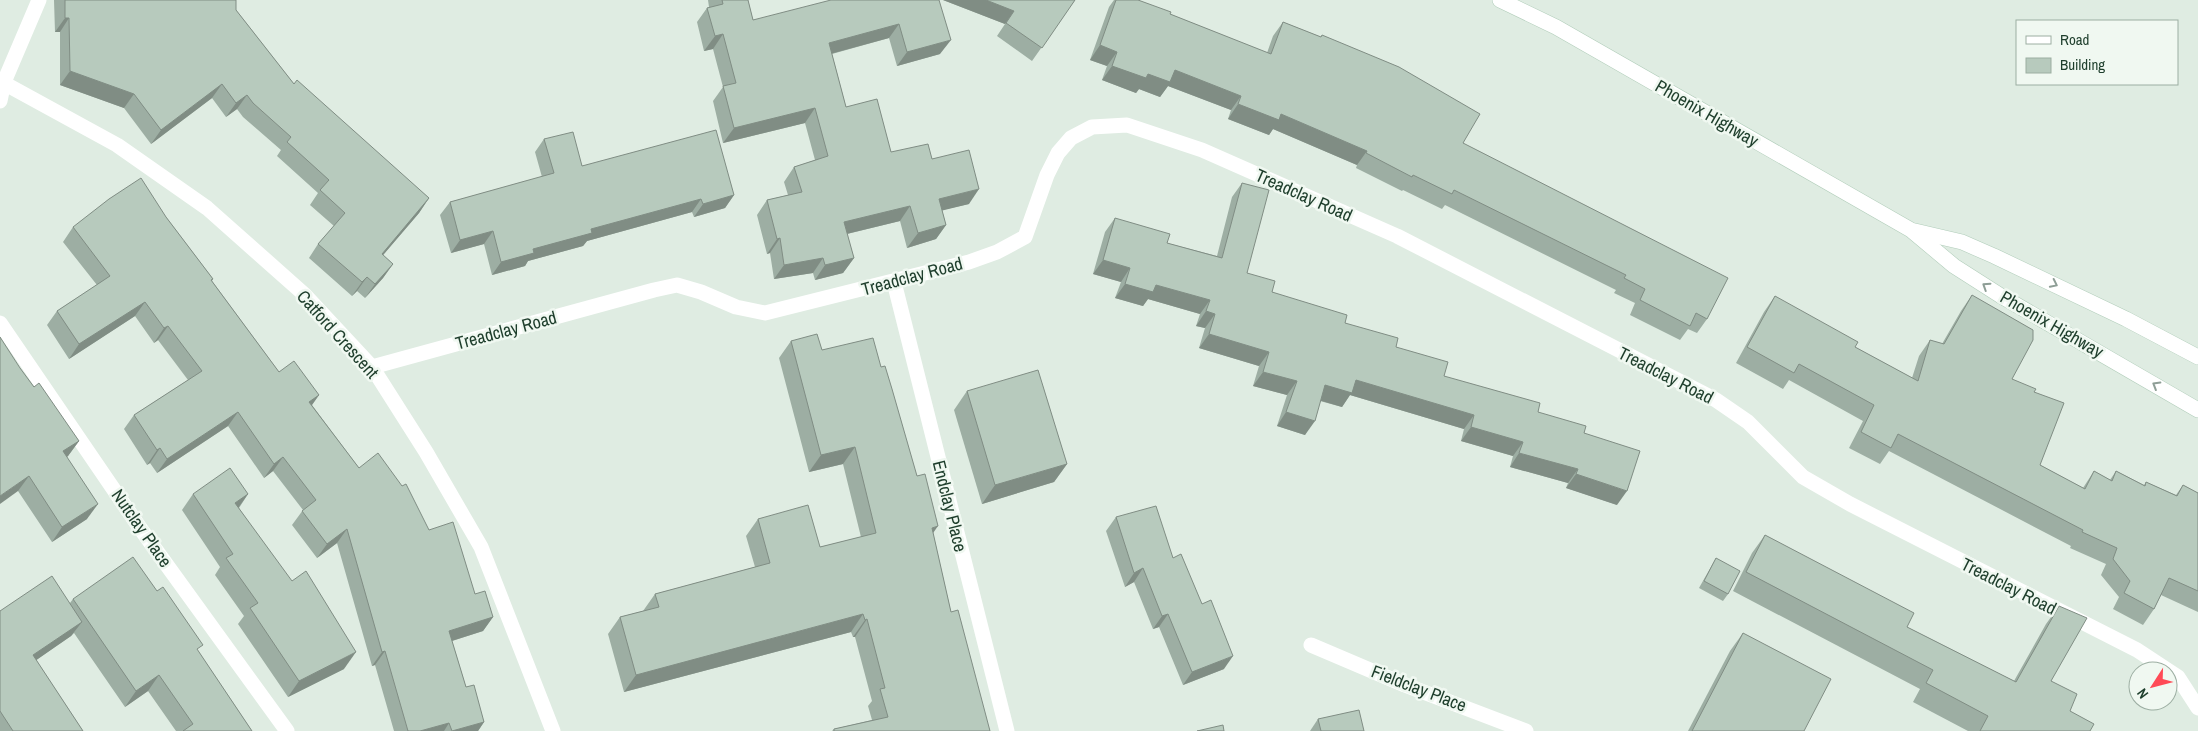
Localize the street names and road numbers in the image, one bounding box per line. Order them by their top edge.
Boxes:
street label: Phoenix Highway [1651,73,1764,153]
street label: Treadclay Road [1252,163,1356,227]
street label: Treadclay Road [859,251,965,301]
street label: Catford Crescent [291,284,385,384]
street label: Phoenix Highway [1996,284,2109,364]
street label: Treadclay Road [453,305,559,355]
street label: Treadclay Road [1614,340,1718,410]
street label: Endclay Place [927,458,973,554]
street label: Nutclay Place [106,484,178,572]
street label: Treadclay Road [1957,551,2061,621]
street label: Fieldclay Place [1368,658,1470,718]

